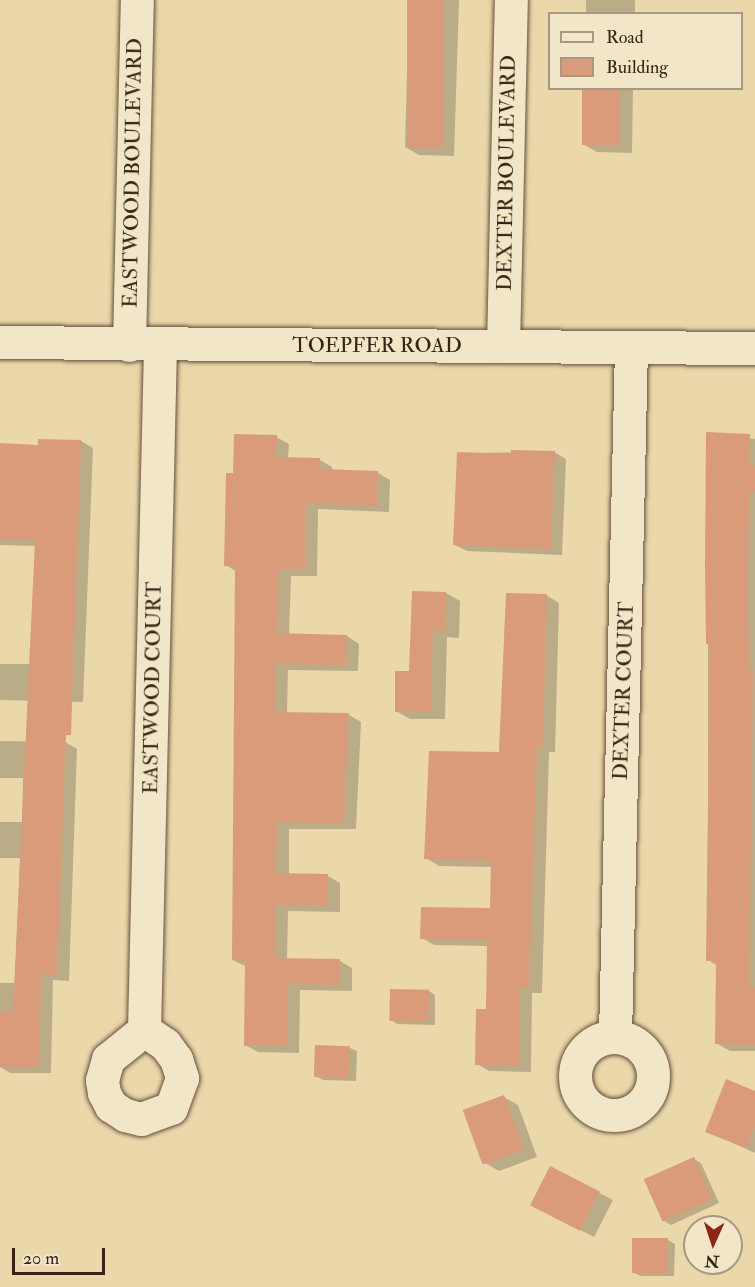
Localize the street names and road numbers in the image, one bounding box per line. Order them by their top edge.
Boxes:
street label: EASTWOOD BOULEVARD [118,38,148,308]
street label: DEXTER BOULEVARD [492,55,522,291]
street label: TOEPFER ROAD [292,333,462,359]
street label: EASTWOOD COURT [139,582,167,794]
street label: DEXTER COURT [608,601,640,781]

